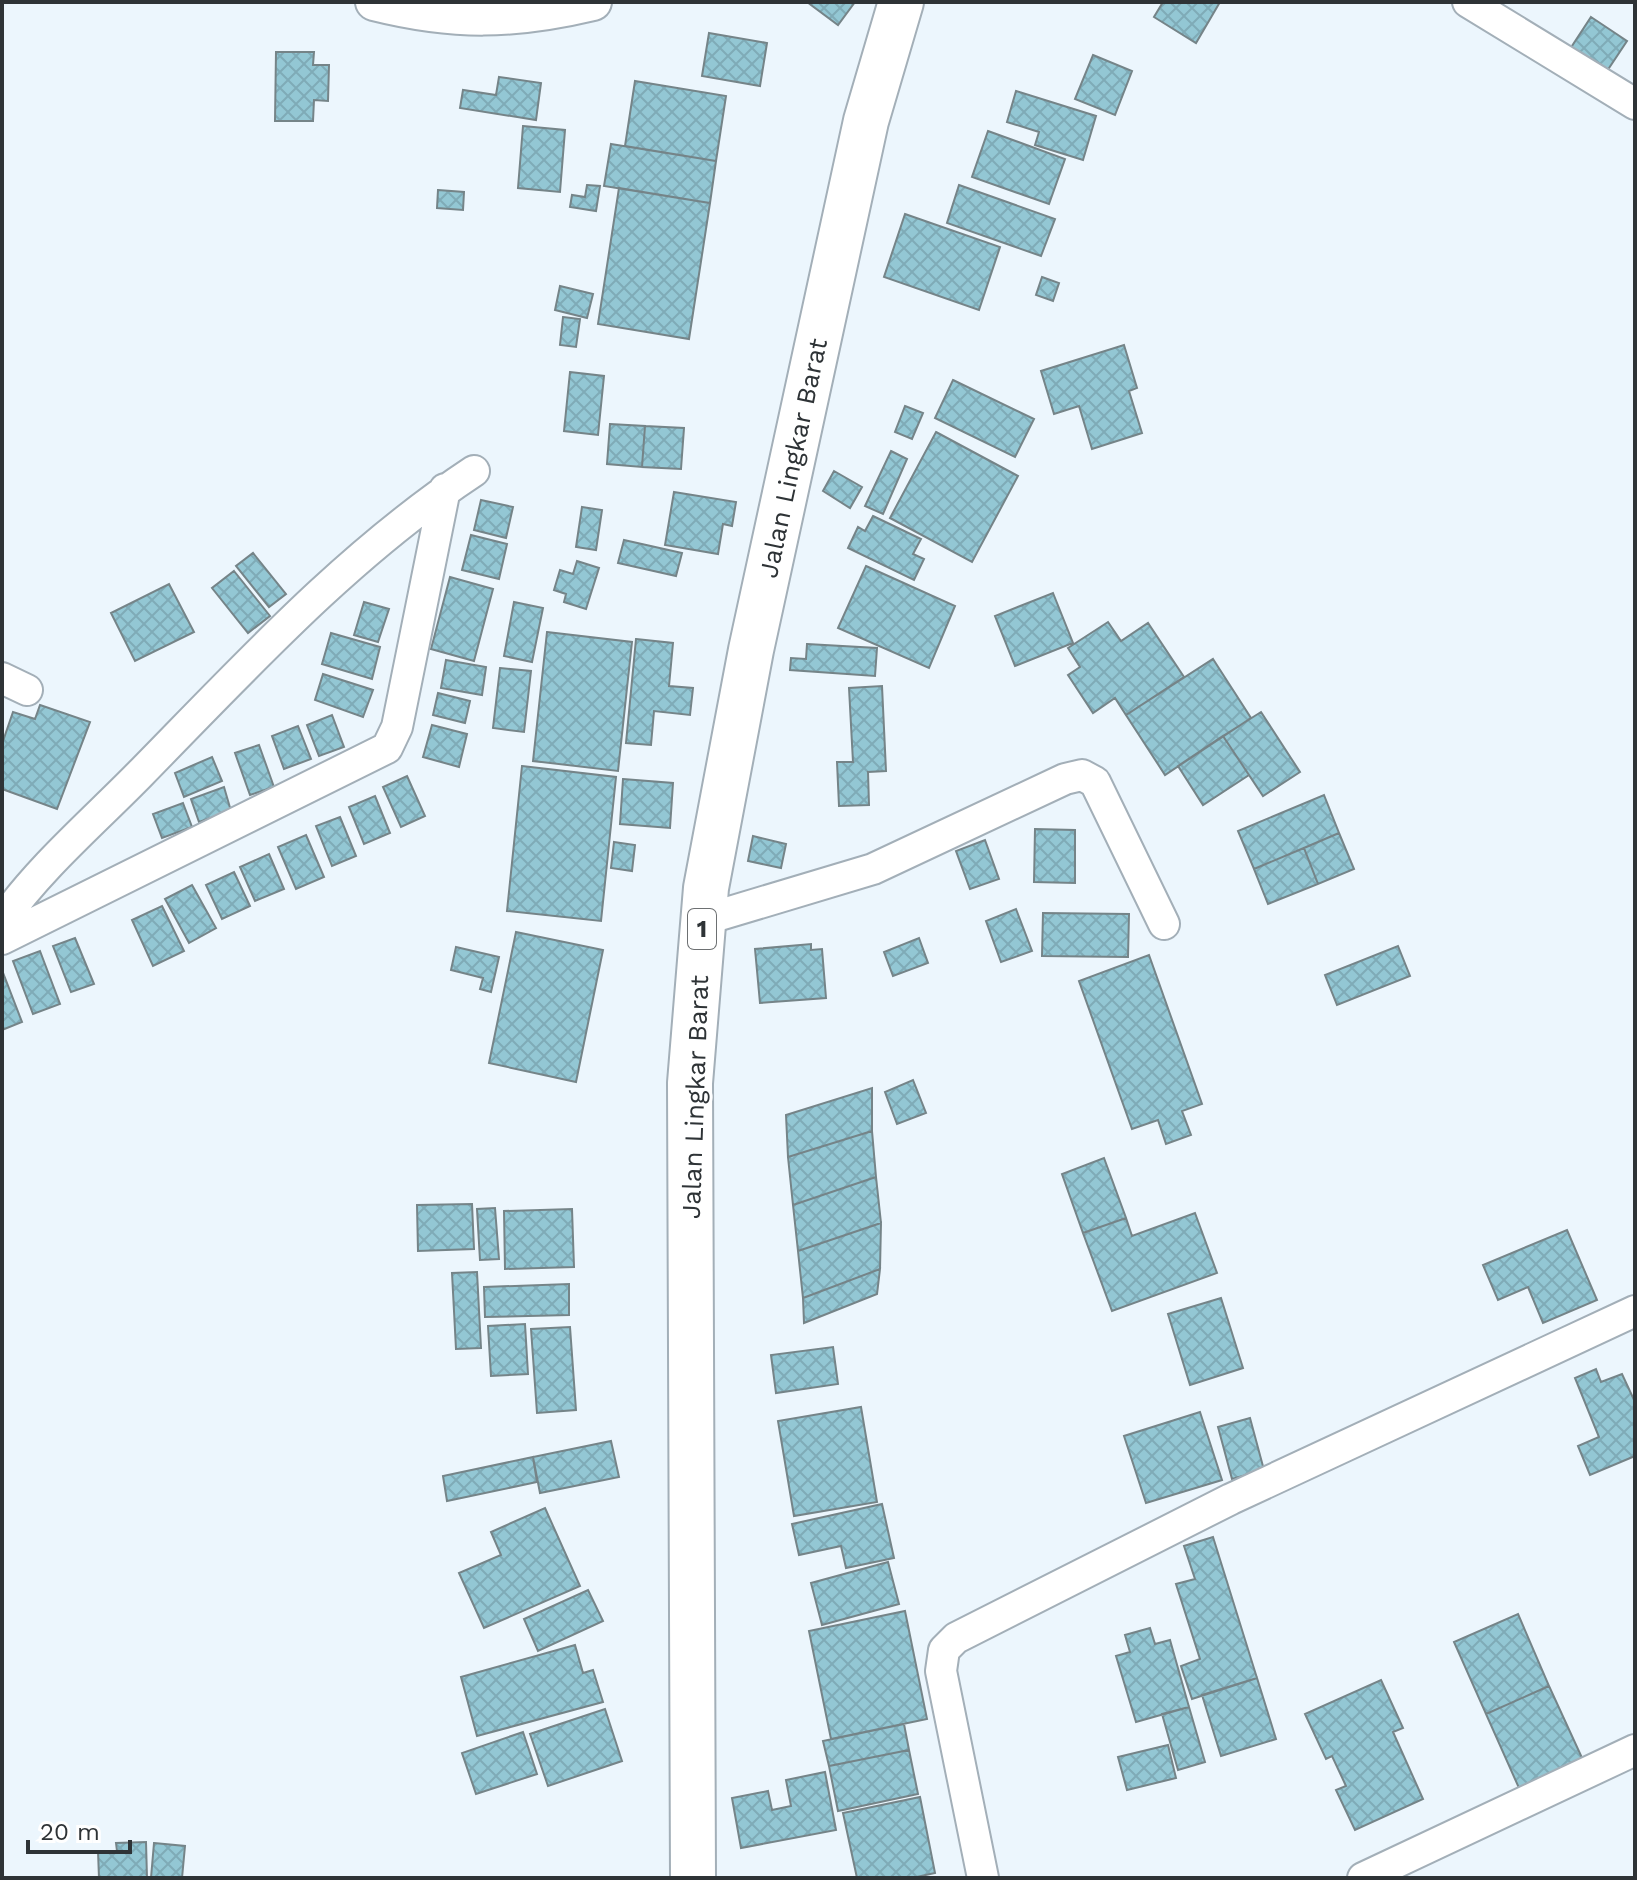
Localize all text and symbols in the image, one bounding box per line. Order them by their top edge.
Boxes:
street label: Jalan Lingkar Barat [753,335,833,580]
road number: 1 [688,909,716,949]
street label: Jalan Lingkar Barat [676,974,714,1219]
scale bar [28,1804,130,1854]
text: 20 m [40,1818,100,1846]

